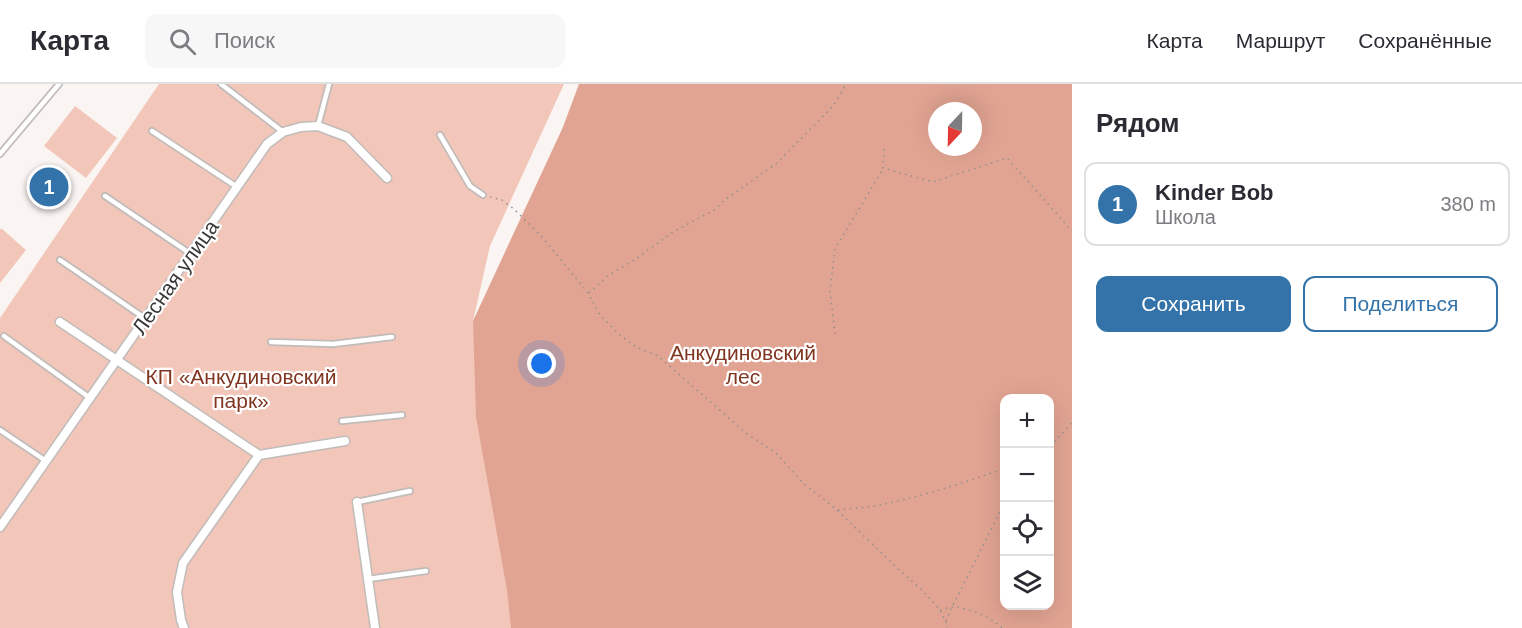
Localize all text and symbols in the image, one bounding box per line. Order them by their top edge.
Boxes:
search box [145,14,565,68]
text: Карта [30,25,109,56]
icon: search [166,25,199,58]
text: Поиск [214,28,275,53]
text: Карта [1147,29,1203,52]
text: Маршрут [1236,29,1325,52]
text: Сохранённые [1358,29,1492,52]
north arrow [928,102,982,156]
text: Рядом [1096,108,1179,138]
pin: 1 [29,164,68,210]
text: Kinder Bob [1155,180,1274,205]
text: 1 [1112,193,1123,215]
text: 380 m [1440,193,1496,215]
text: Школа [1155,206,1216,228]
street label: Лесная улица [127,215,223,339]
button: Сохранить [1096,276,1291,332]
button: Поделиться [1303,276,1498,332]
park label: Анкудиновский лес [670,341,816,388]
your location [527,349,556,378]
park label: КП «Анкудиновский парк» [146,365,337,412]
map controls [1000,394,1054,610]
button: + [1000,394,1054,448]
button: − [1000,448,1054,502]
button: locate [1000,502,1054,556]
button: layers [1000,556,1054,610]

